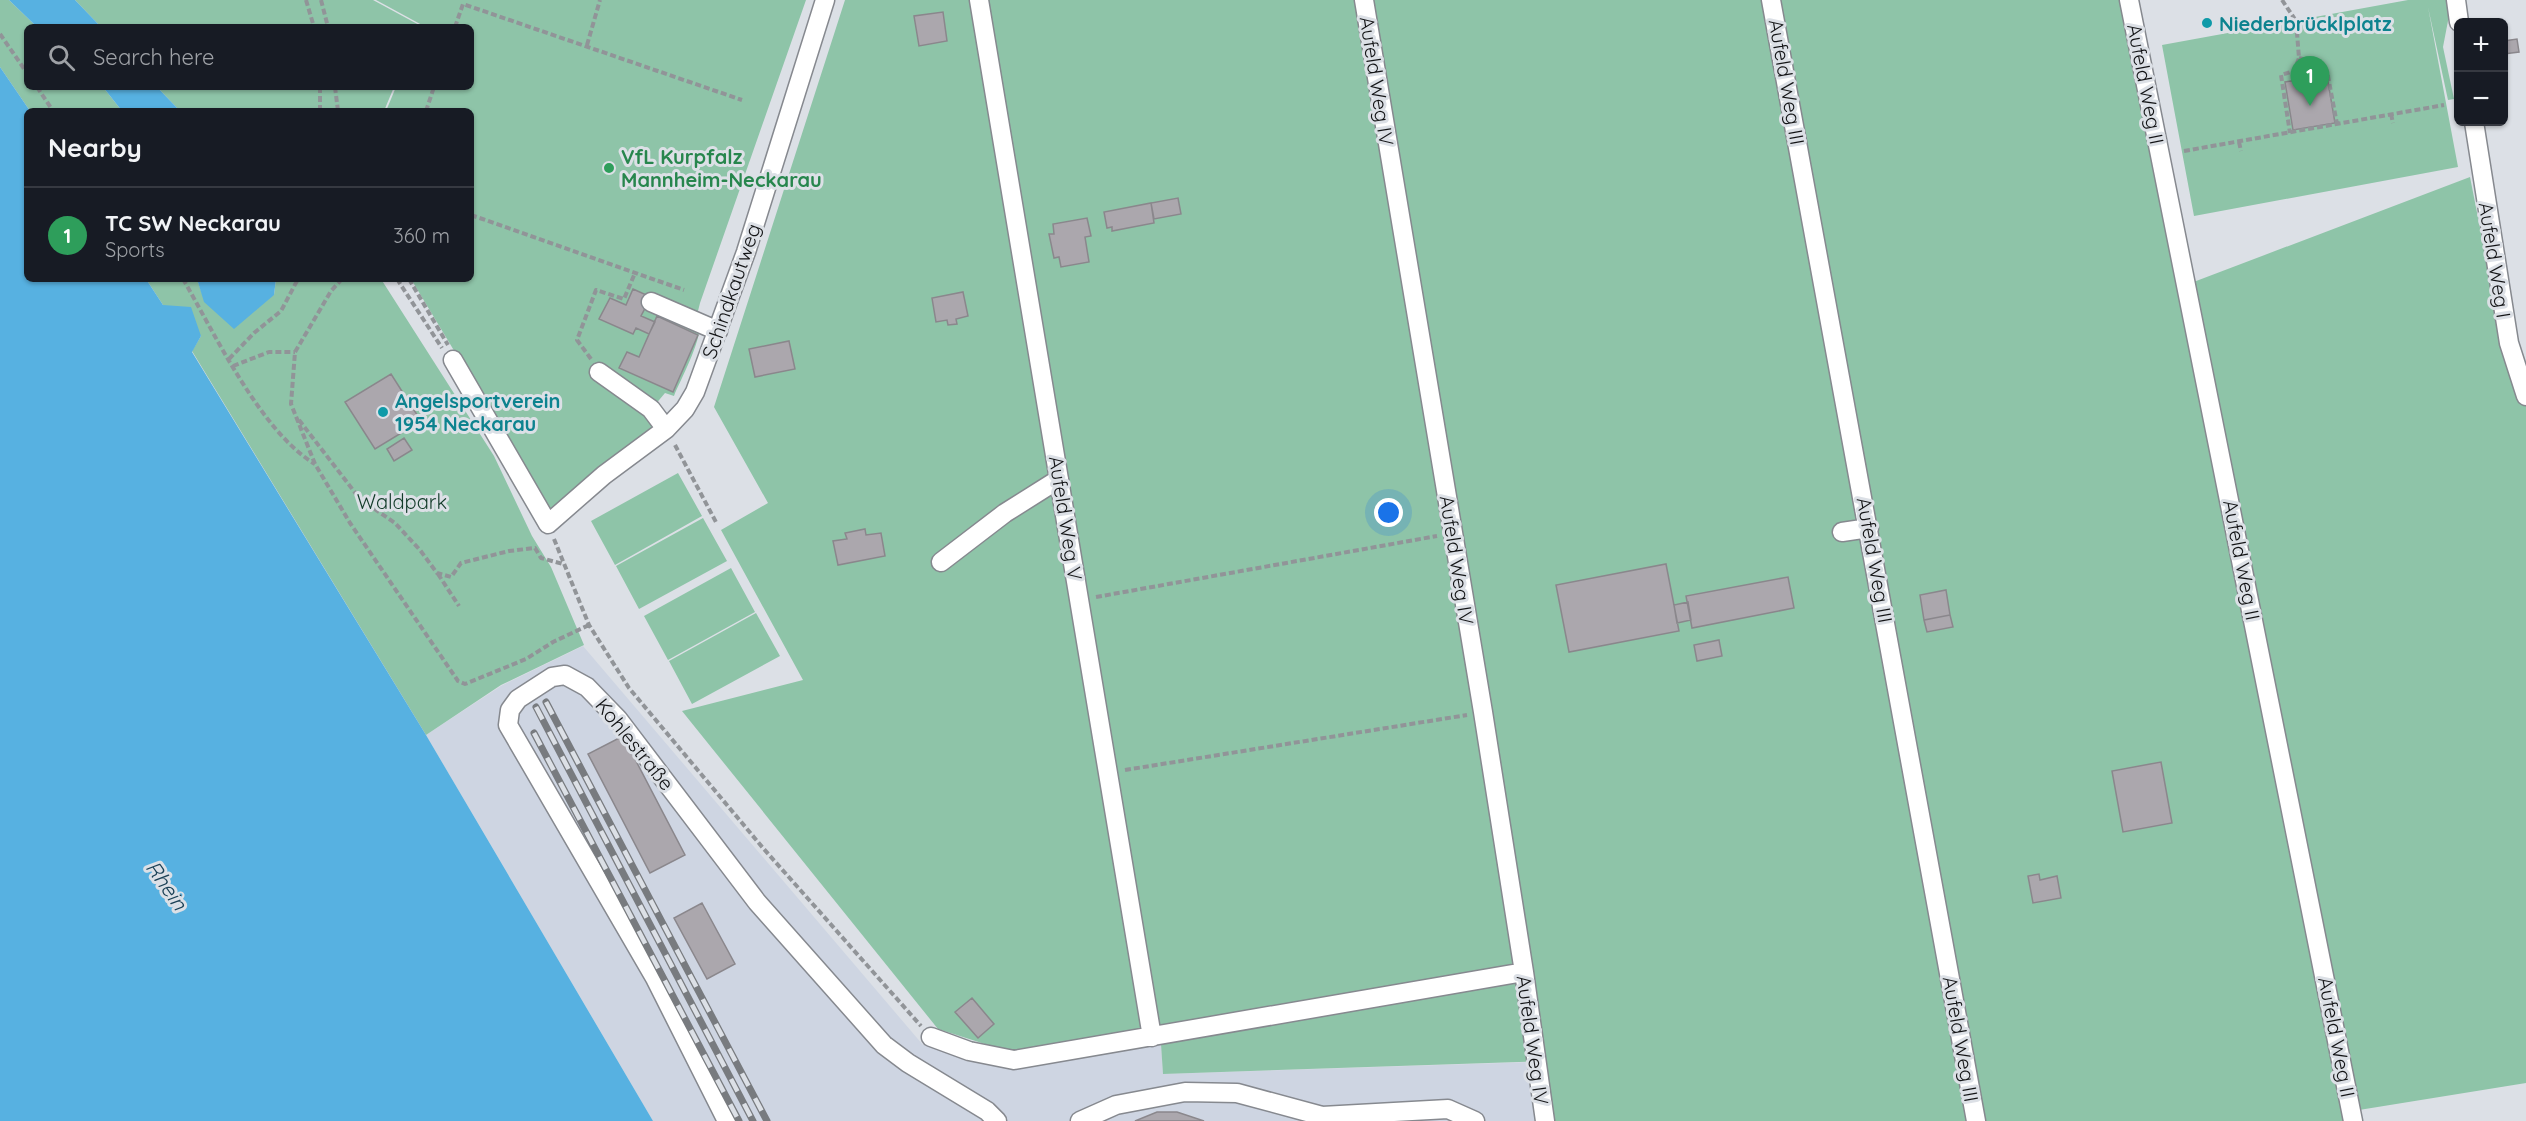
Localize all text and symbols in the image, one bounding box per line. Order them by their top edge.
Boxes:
place label: Niederbrücklplatz [2219,11,2392,36]
street label: Aufeld Weg IV [1354,15,1400,147]
marker: Niederbrücklplatz [2200,16,2214,30]
street label: Aufeld Weg III [1764,17,1810,147]
map controls [2454,18,2508,126]
button: + [2454,18,2508,72]
street label: Aufeld Weg II [2122,22,2170,146]
search box [24,24,474,90]
icon: search [45,41,78,74]
text: Search here [93,43,214,71]
pin: 1 [2290,57,2330,106]
button: − [2454,72,2508,126]
text: Nearby [48,131,142,164]
place label: VfL Kurpfalz Mannheim-Neckarau [621,144,822,192]
marker: VfL Kurpfalz Mannheim-Neckarau [602,161,616,175]
street label: Aufeld Weg I [2474,200,2516,320]
text: TC SW Neckarau [105,209,281,237]
street label: Schindkautweg [696,220,766,362]
text: 1 [64,223,71,248]
text: 360 m [393,223,450,248]
text: Sports [105,237,165,262]
place label: Angelsportverein 1954 Neckarau [395,388,560,436]
marker: Angelsportverein 1954 Neckarau [376,405,390,419]
street label: Aufeld Weg V [1044,454,1088,582]
park label: Waldpark [357,489,447,514]
street label: Aufeld Weg IV [1434,494,1480,626]
street label: Aufeld Weg III [1852,495,1898,625]
your location [1374,498,1403,527]
street label: Aufeld Weg II [2218,498,2266,622]
street label: Kohlestraße [590,693,680,795]
water label: Rhein [141,855,194,915]
street label: Aufeld Weg IV [1512,974,1554,1106]
street label: Aufeld Weg III [1938,974,1984,1104]
street label: Aufeld Weg II [2313,975,2361,1099]

